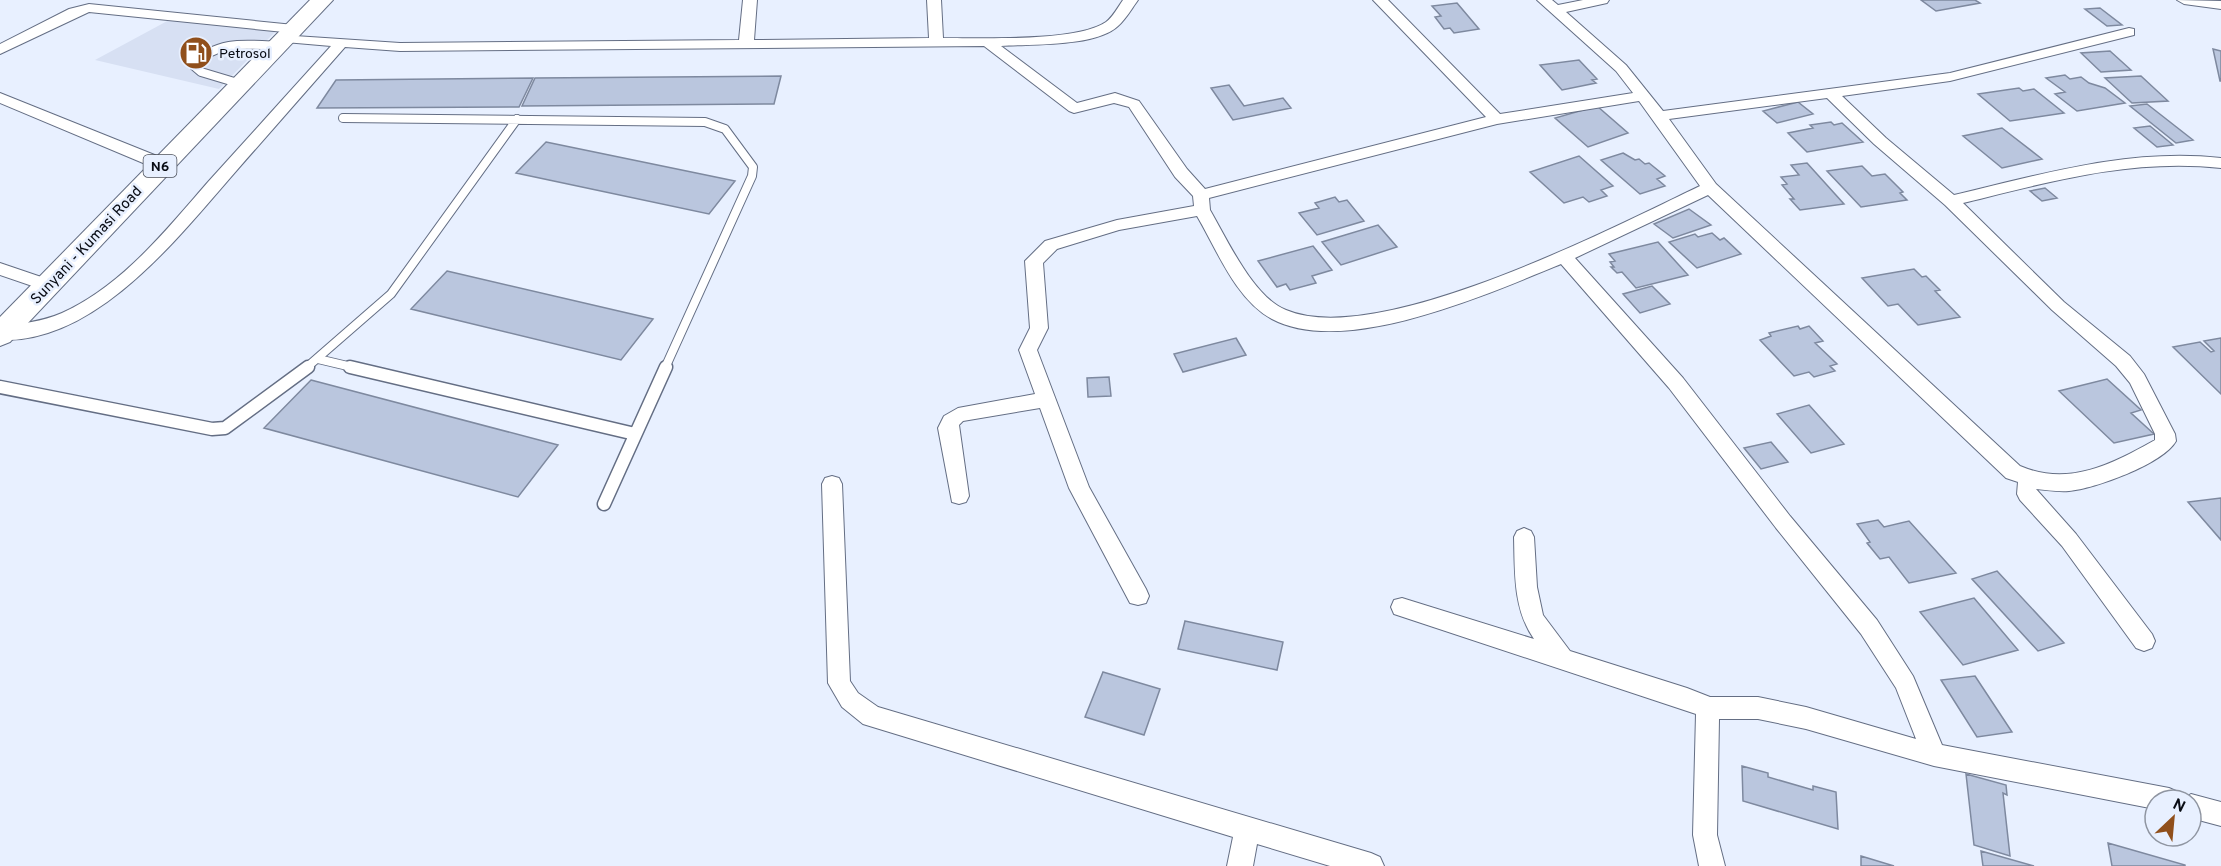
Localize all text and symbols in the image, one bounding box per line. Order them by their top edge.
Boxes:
fuel station icon: Petrosol [178,35,214,71]
place label: Petrosol [219,46,271,63]
road number: N6 [144,155,176,177]
street label: Sunyani - Kumasi Road [27,183,147,309]
north arrow [2143,788,2203,848]
text: N [2169,795,2188,818]

